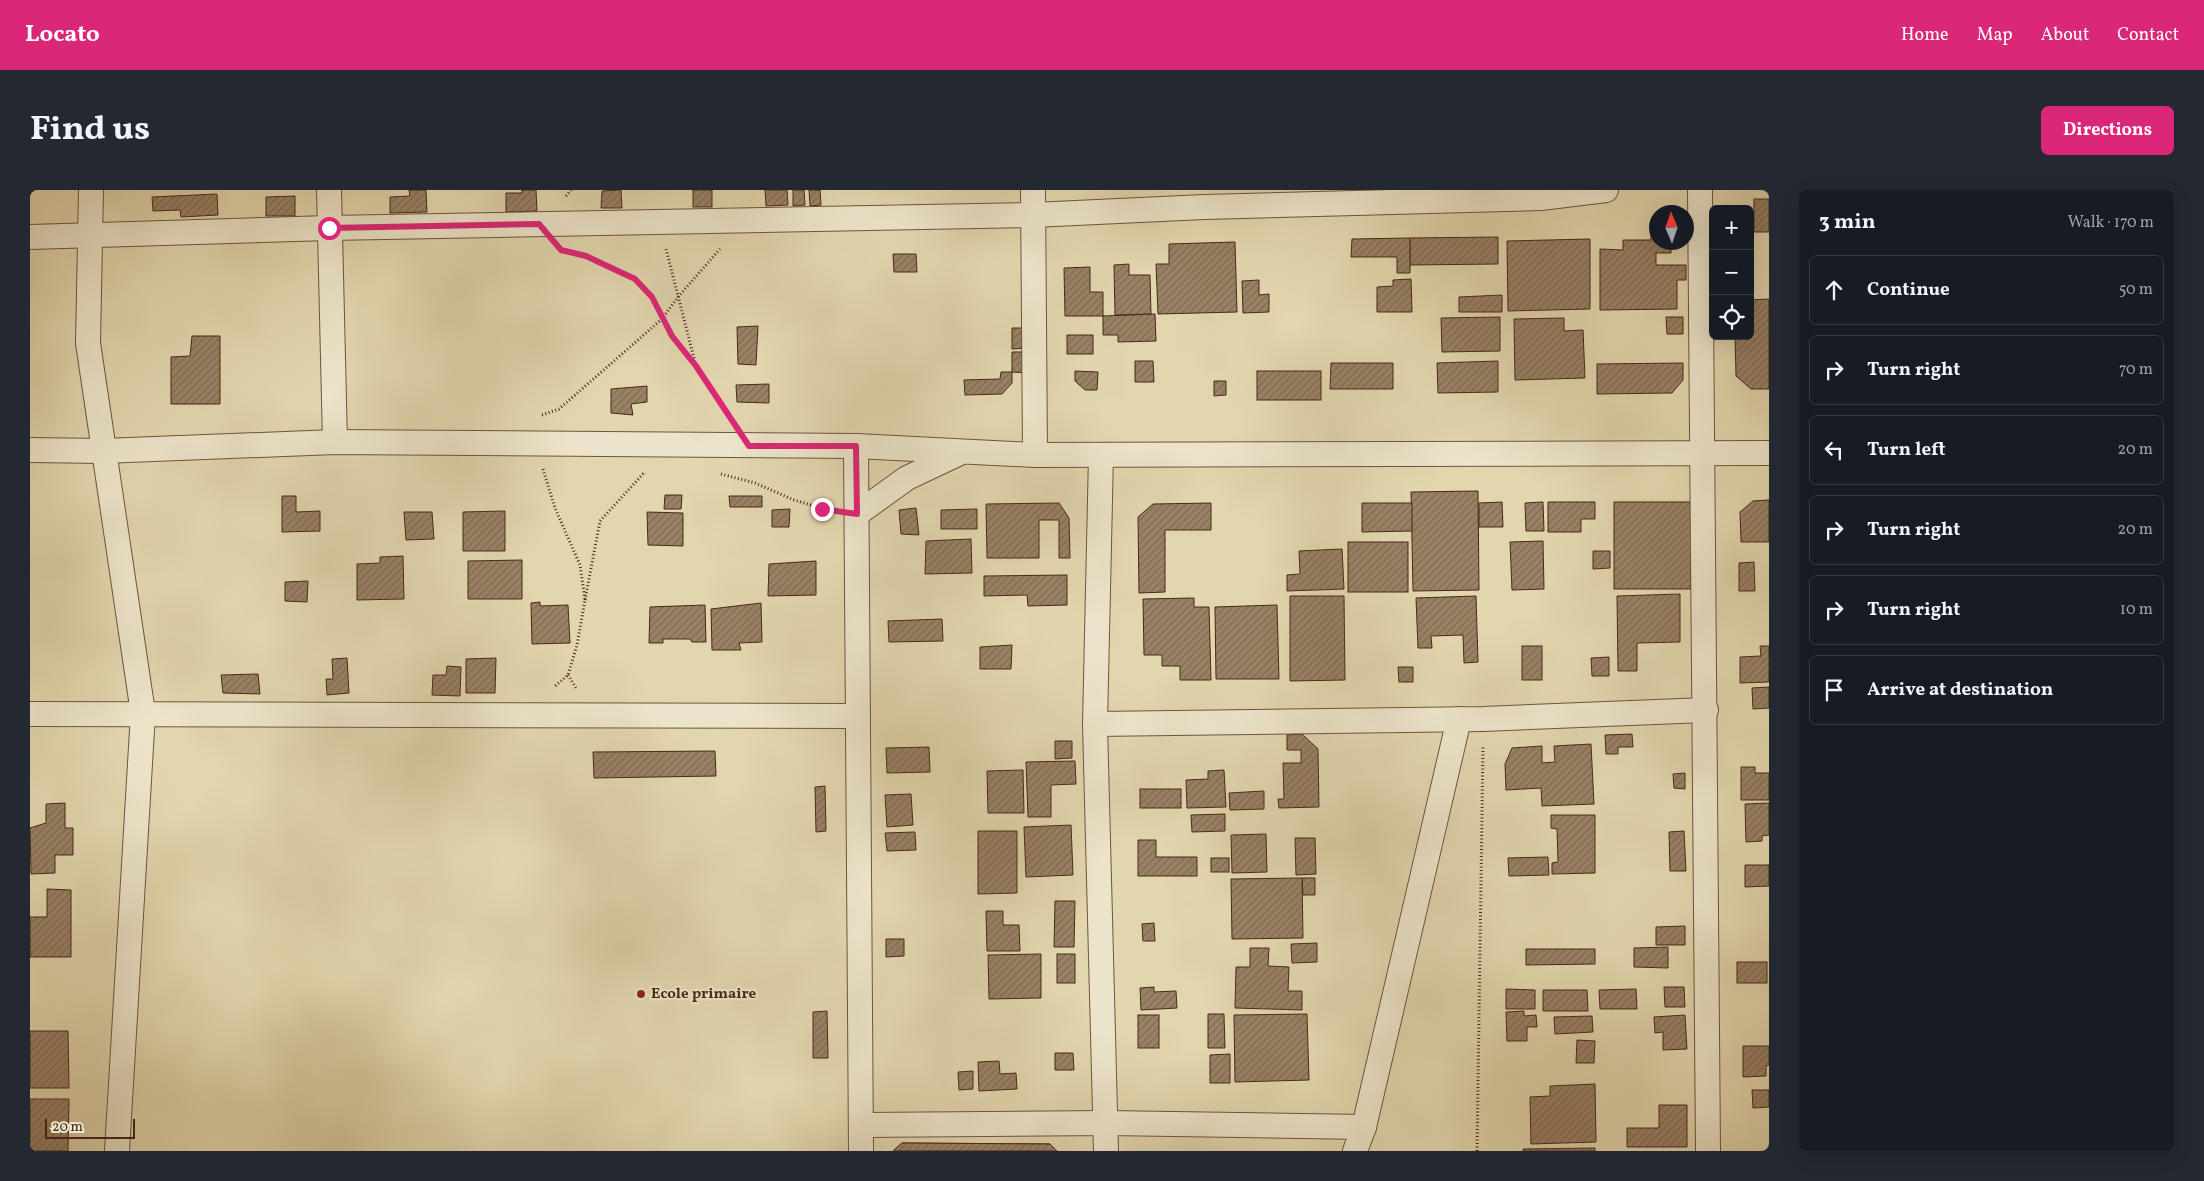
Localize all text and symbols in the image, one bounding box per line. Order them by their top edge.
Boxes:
text: Locato [25,18,100,52]
text: Home [1901,23,1949,48]
text: Map [1977,23,2013,48]
text: About [2041,23,2089,48]
text: Contact [2117,23,2179,48]
text: Find us [30,106,150,154]
button: Directions [2041,106,2174,155]
north arrow [1649,205,1694,250]
map controls [1709,205,1754,340]
button: + [1709,205,1754,250]
text: 3 min [1819,208,1875,237]
text: Walk · 170 m [2068,212,2154,234]
route start [318,217,341,240]
button: − [1709,250,1754,295]
icon: ahead [1820,276,1848,304]
text: Continue [1867,277,1950,303]
text: 50 m [2119,279,2153,301]
button: locate [1709,295,1754,340]
icon: right [1820,356,1848,384]
text: Turn right [1867,357,1960,383]
text: 70 m [2119,359,2153,381]
icon: left [1820,436,1848,464]
text: Turn left [1867,437,1946,463]
text: 20 m [2118,439,2153,461]
route end [811,498,834,521]
icon: right [1820,516,1848,544]
text: Turn right [1867,517,1960,543]
text: 20 m [2118,519,2153,541]
icon: right [1820,596,1848,624]
text: Turn right [1867,597,1960,623]
text: 10 m [2120,599,2153,621]
icon: arrive [1820,676,1848,704]
text: Arrive at destination [1867,677,2053,703]
place label: Ecole primaire [651,984,757,1005]
marker: Ecole primaire [635,988,647,1000]
scale bar [45,1116,135,1139]
text: 20 m [52,1118,83,1137]

